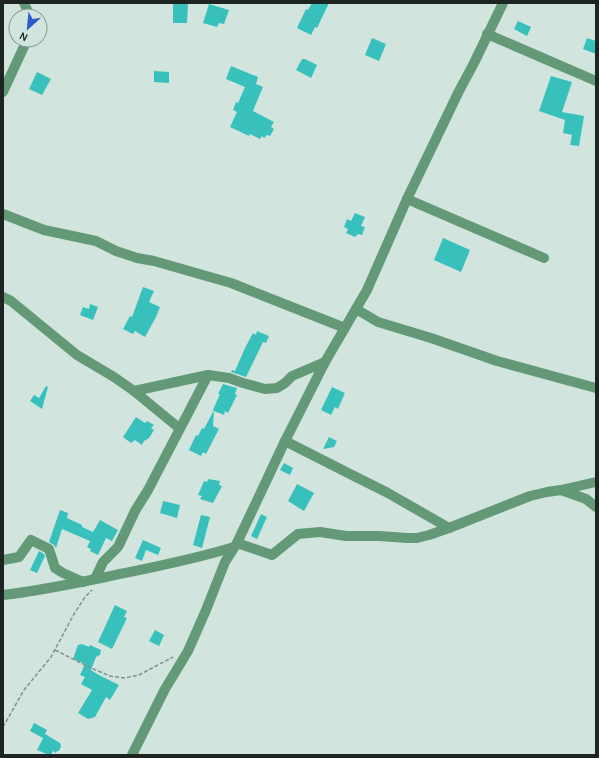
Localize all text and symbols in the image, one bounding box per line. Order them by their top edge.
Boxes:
north arrow [8,8,48,48]
text: N [17,29,30,44]

